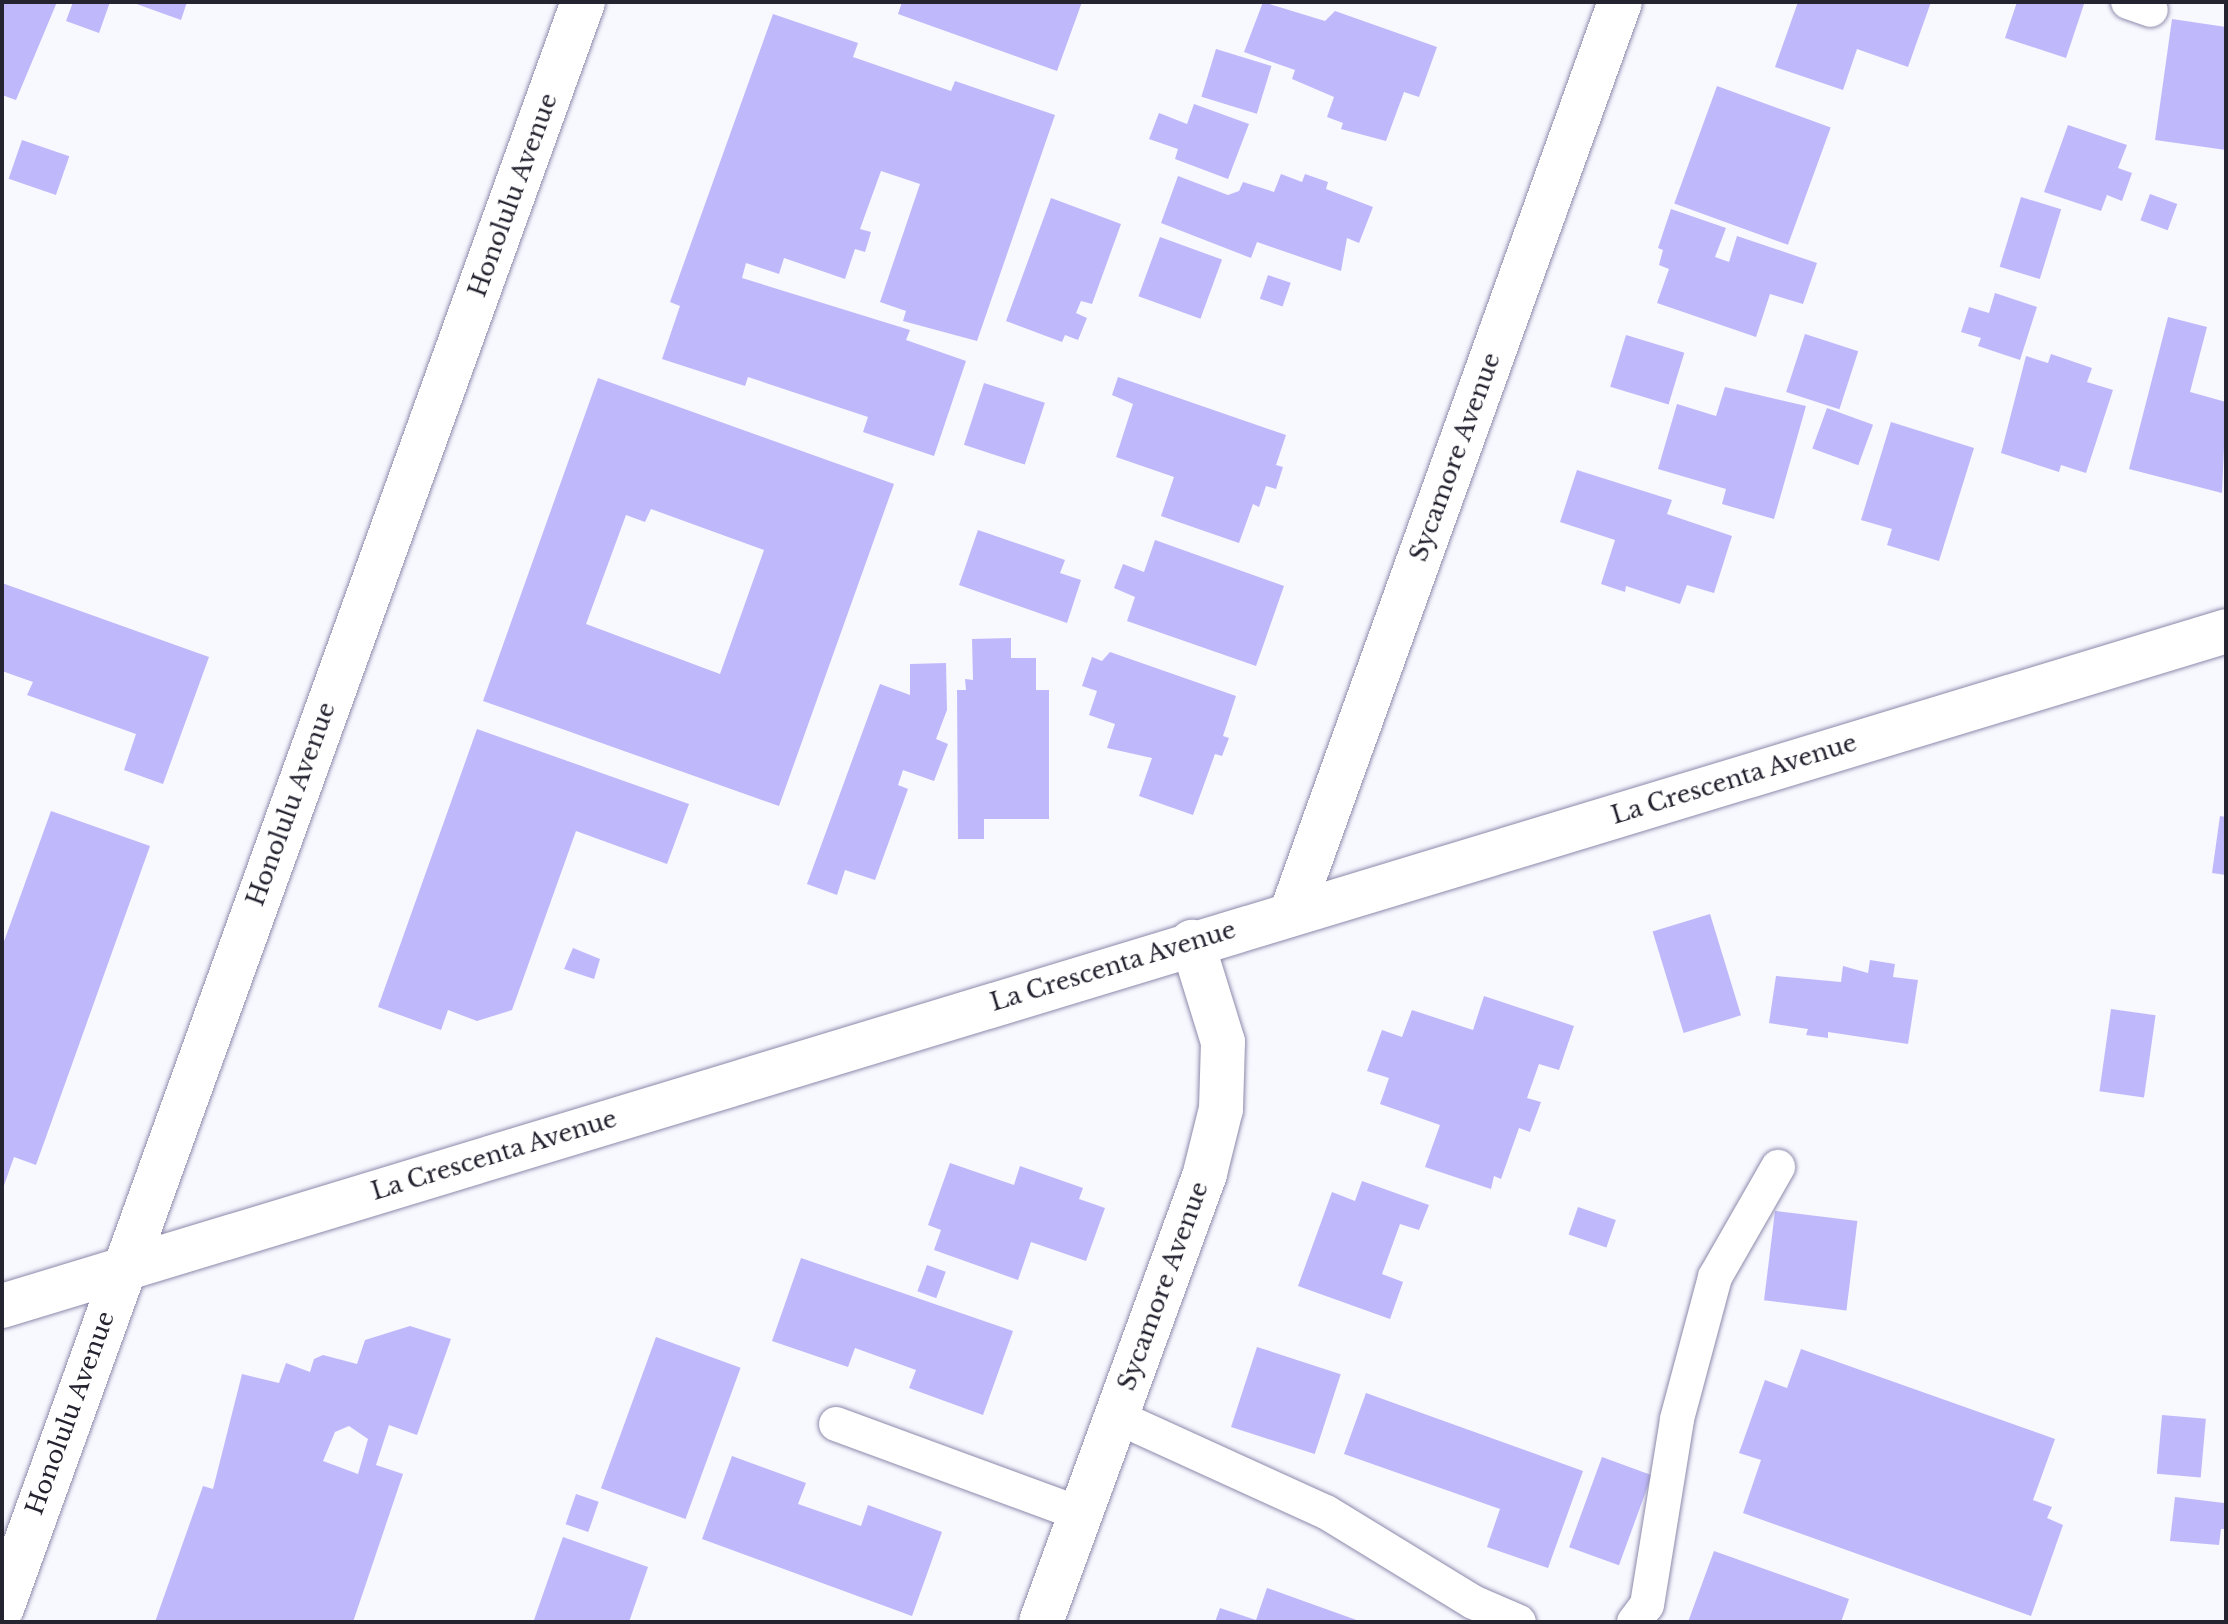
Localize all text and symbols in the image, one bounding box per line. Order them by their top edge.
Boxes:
street label: Honolulu Avenue [463,89,563,301]
street label: Sycamore Avenue [1404,348,1506,566]
street label: Honolulu Avenue [241,698,341,910]
street label: La Crescenta Avenue [1607,728,1861,830]
street label: La Crescenta Avenue [986,915,1240,1017]
street label: La Crescenta Avenue [367,1104,621,1206]
street label: Sycamore Avenue [1112,1177,1214,1395]
street label: Honolulu Avenue [20,1307,120,1519]

